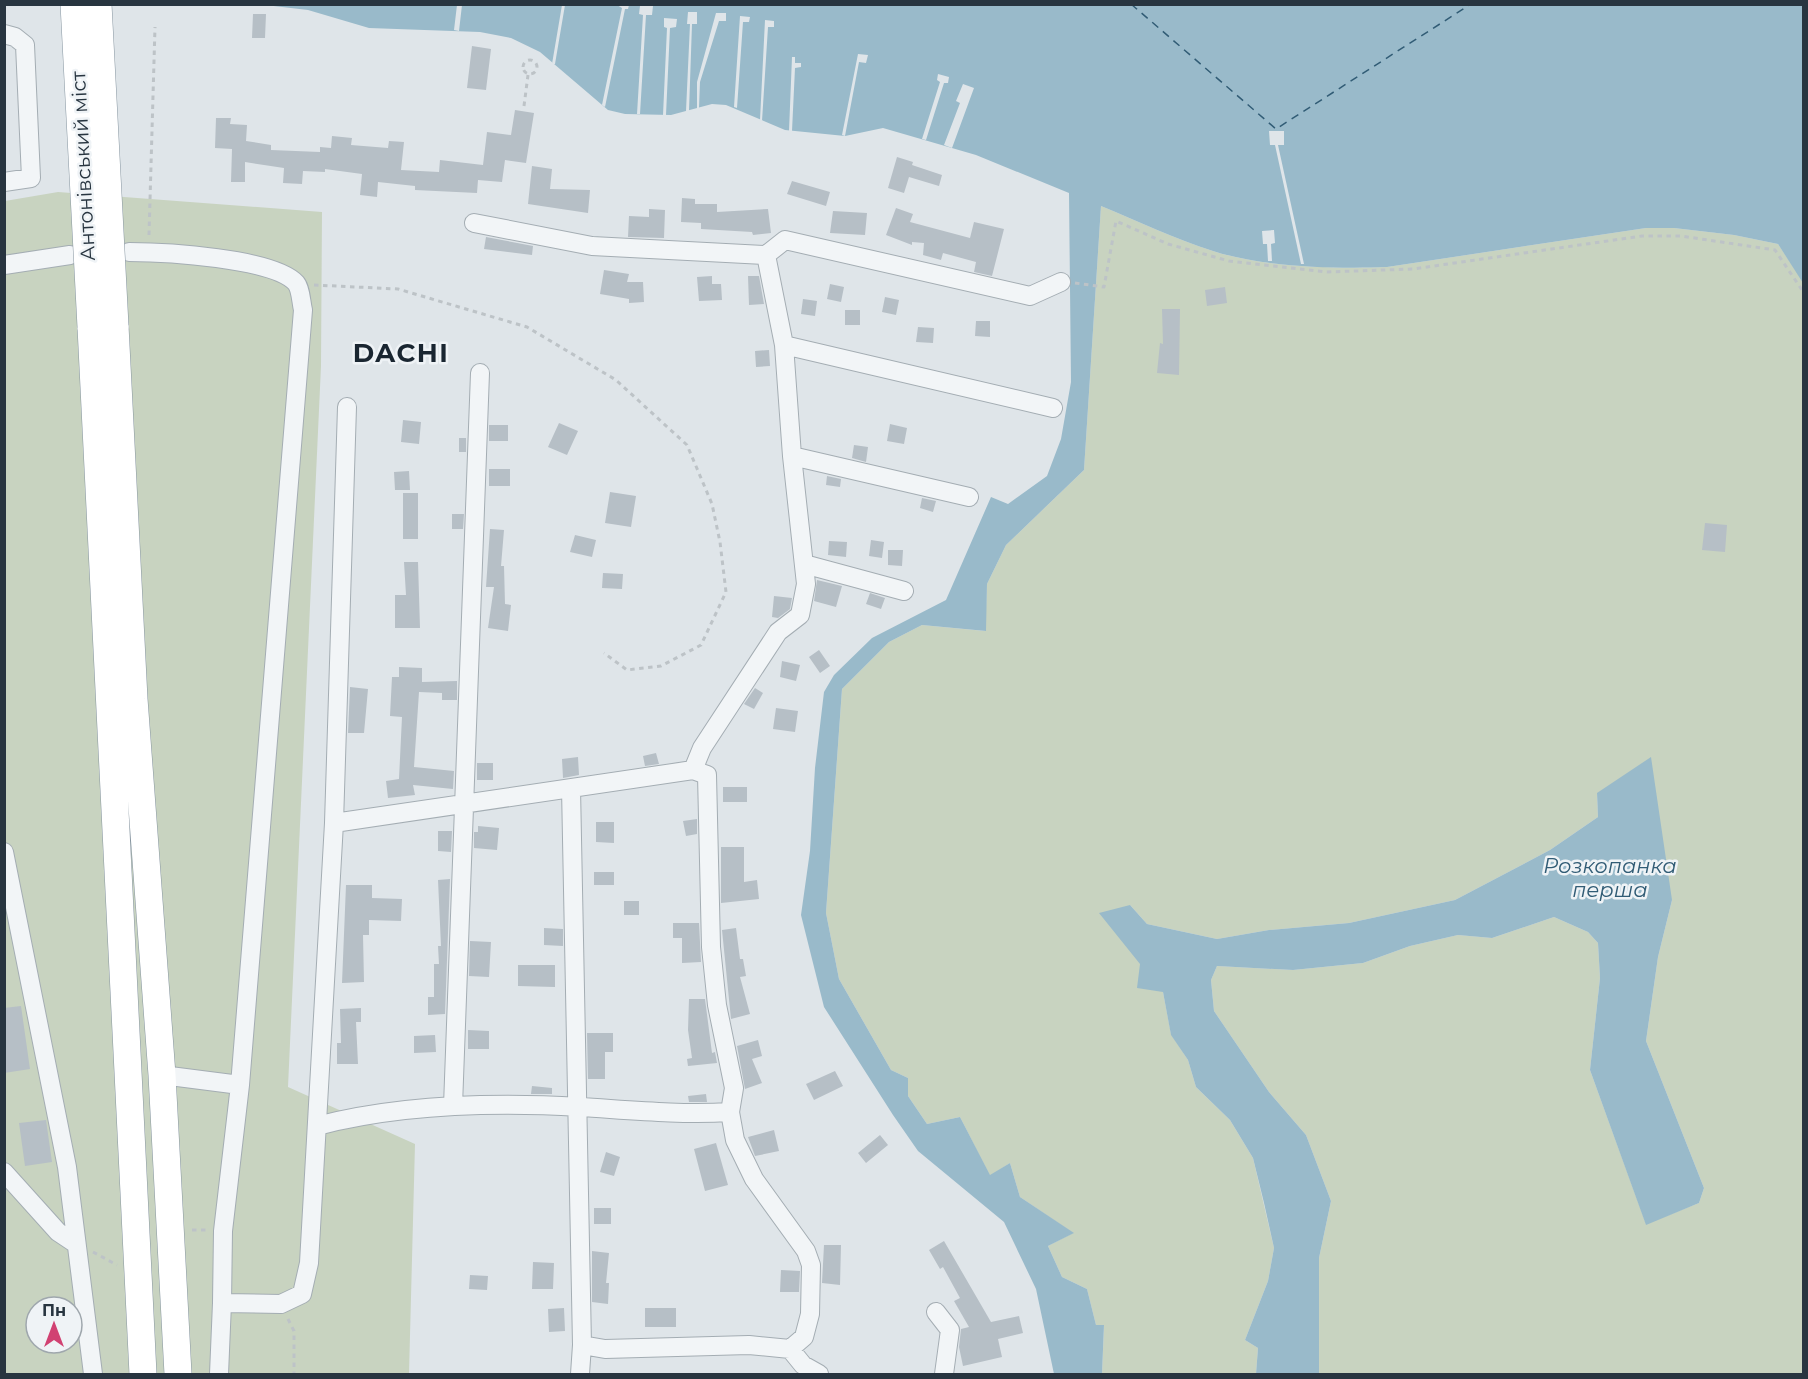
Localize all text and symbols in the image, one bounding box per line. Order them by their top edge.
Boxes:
street label: Антонівський міст [66,70,100,261]
district label: DACHI [353,337,449,369]
water label: Розкопанка перша [1543,853,1677,902]
north arrow [24,1295,84,1355]
text: Пн [42,1301,66,1320]

